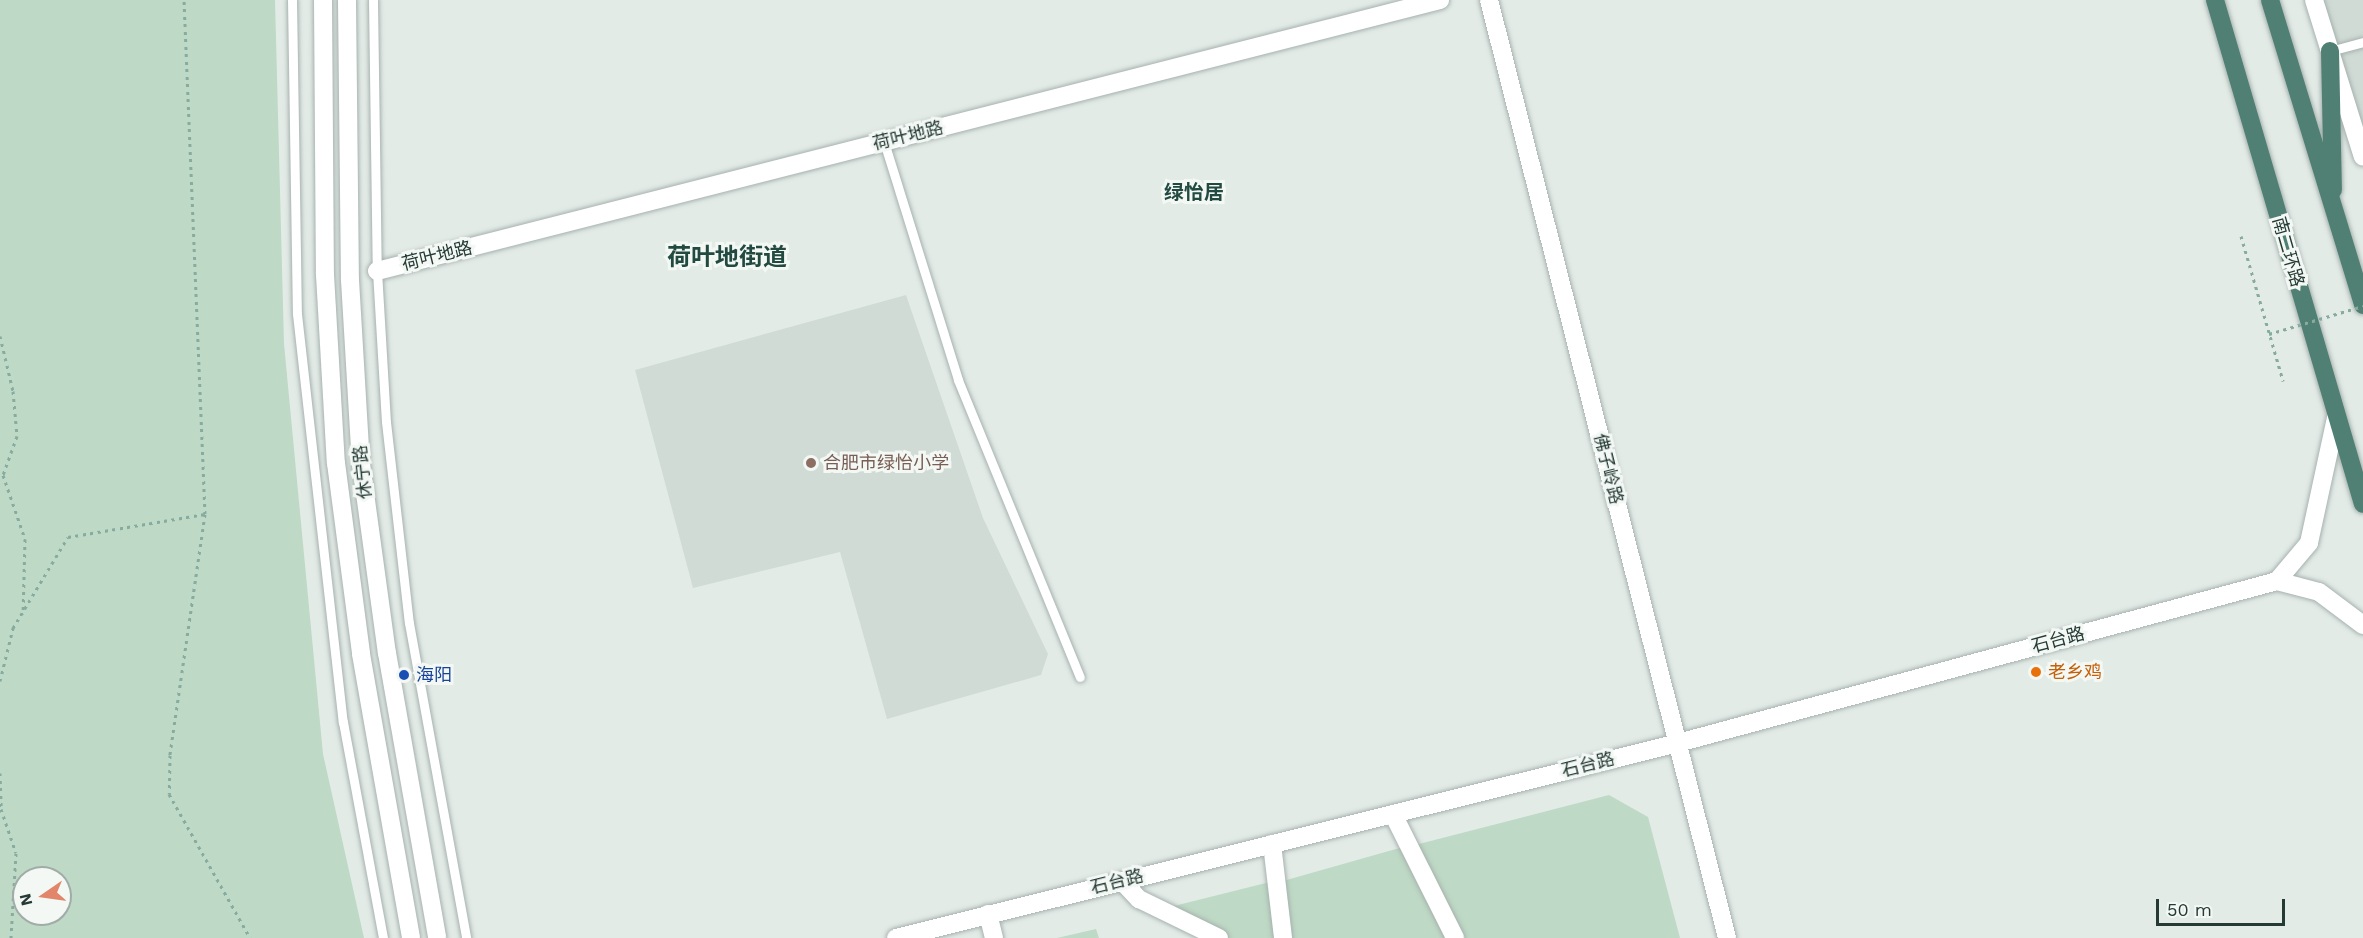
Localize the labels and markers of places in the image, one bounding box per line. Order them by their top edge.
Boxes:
place label: 合肥市绿怡小学 [823,452,949,474]
marker: 合肥市绿怡小学 [804,456,818,470]
place label: 老乡鸡 [2048,661,2102,683]
place label: 海阳 [416,664,452,686]
marker: 老乡鸡 [2029,665,2043,679]
marker: 海阳 [397,668,411,682]

